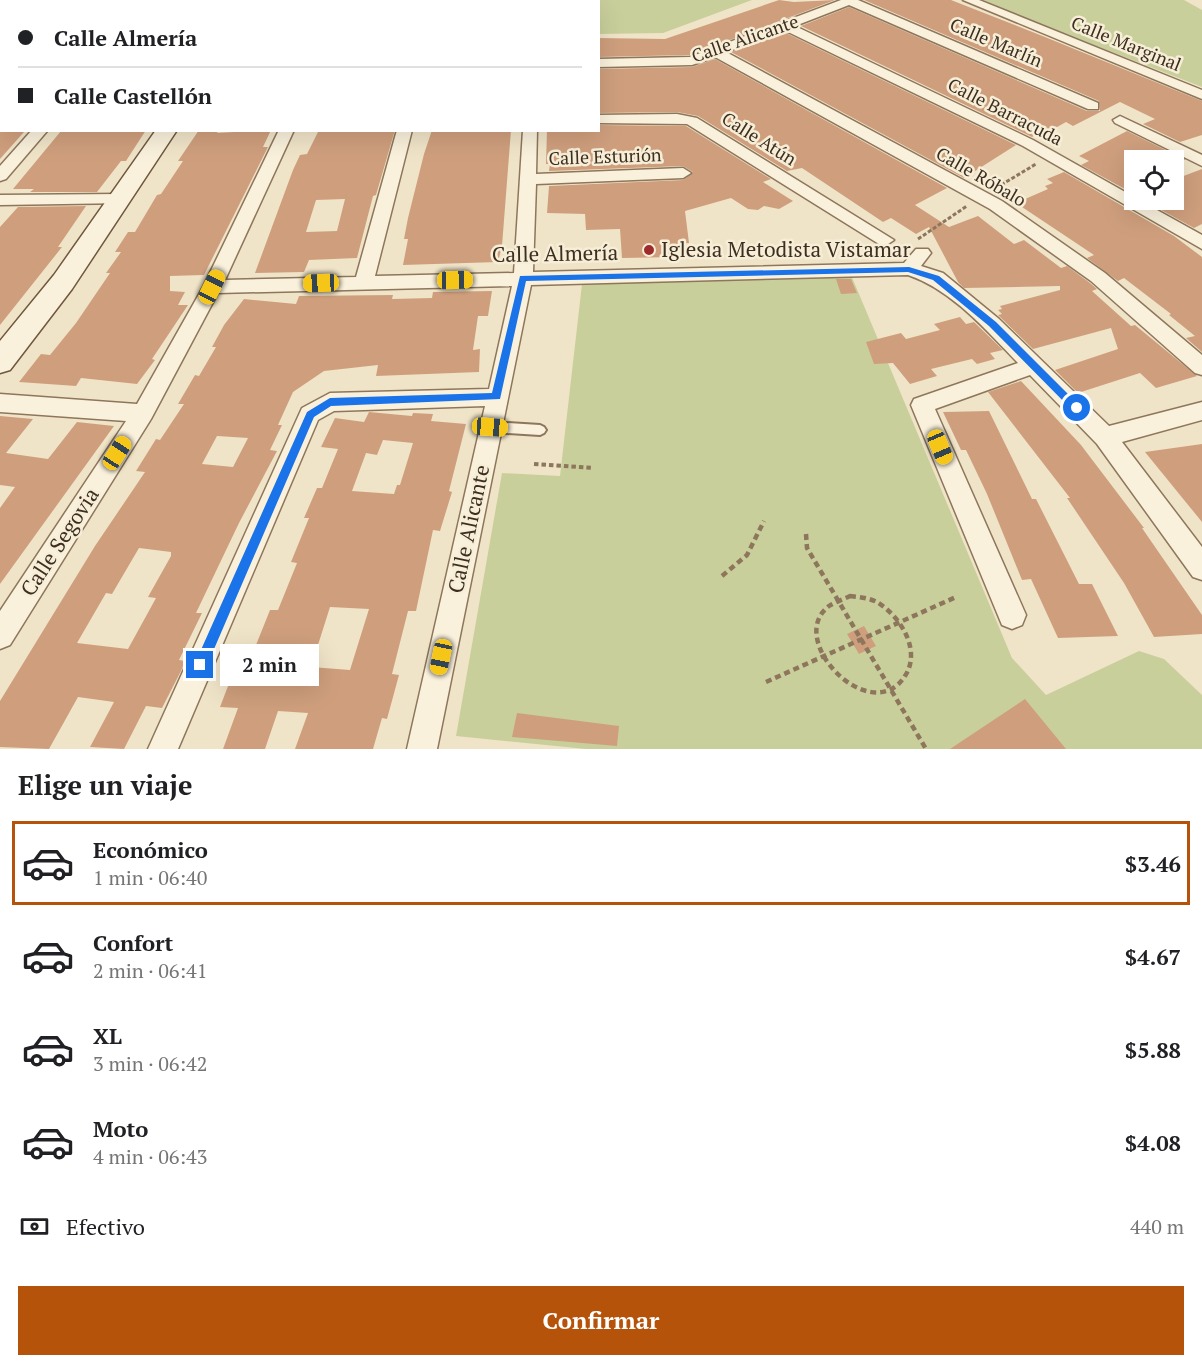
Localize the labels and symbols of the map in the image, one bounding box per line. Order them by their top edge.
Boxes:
street label: Calle Alicante [688,9,801,68]
street label: Calle Marginal [1068,10,1185,76]
street label: Calle Marlín [947,12,1046,72]
street label: Calle Barracuda [944,72,1067,150]
street label: Calle Atún [718,106,802,171]
street label: Calle Róbalo [932,141,1031,212]
street label: Calle Esturión [548,142,662,170]
place label: Iglesia Metodista Vistamar [661,235,911,263]
street label: Calle Almería [492,238,619,268]
marker: Iglesia Metodista Vistamar [642,243,656,257]
car [196,267,228,307]
car [437,271,473,289]
car [303,273,339,293]
route start [1063,394,1090,421]
car [471,417,509,437]
car [925,427,955,467]
car [100,433,134,473]
street label: Calle Alicante [441,462,495,595]
street label: Calle Segovia [14,481,105,601]
car [428,638,454,676]
callout: 2 min [221,644,320,686]
route end [186,651,213,678]

